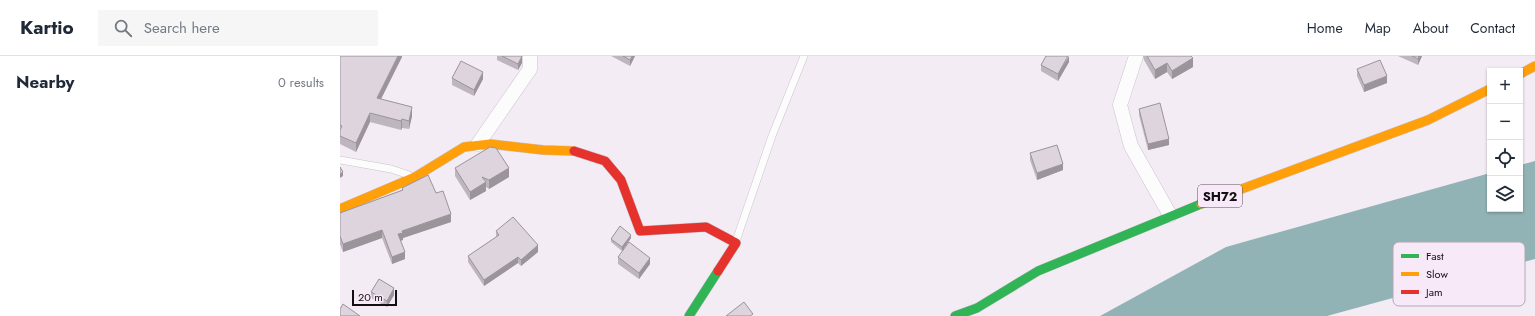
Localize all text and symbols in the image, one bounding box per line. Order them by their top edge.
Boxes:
search box [98,10,378,46]
text: Kartio [20,14,74,41]
icon: search [112,17,134,39]
text: Search here [144,17,220,39]
text: Home [1307,18,1343,38]
text: Map [1365,18,1391,38]
text: About [1413,18,1448,38]
text: Contact [1470,18,1515,38]
map controls [1487,68,1523,212]
button: + [1487,68,1523,104]
text: Nearby [16,70,74,94]
text: 0 results [278,73,324,92]
button: − [1487,104,1523,140]
button: locate [1487,140,1523,176]
button: layers [1487,176,1523,212]
road number: SH72 [1198,185,1242,207]
legend [1393,242,1525,306]
text: Fast [1426,248,1444,264]
text: Slow [1426,266,1448,282]
text: Jam [1424,284,1443,300]
scale bar [352,288,397,307]
text: 20 m [358,289,383,305]

